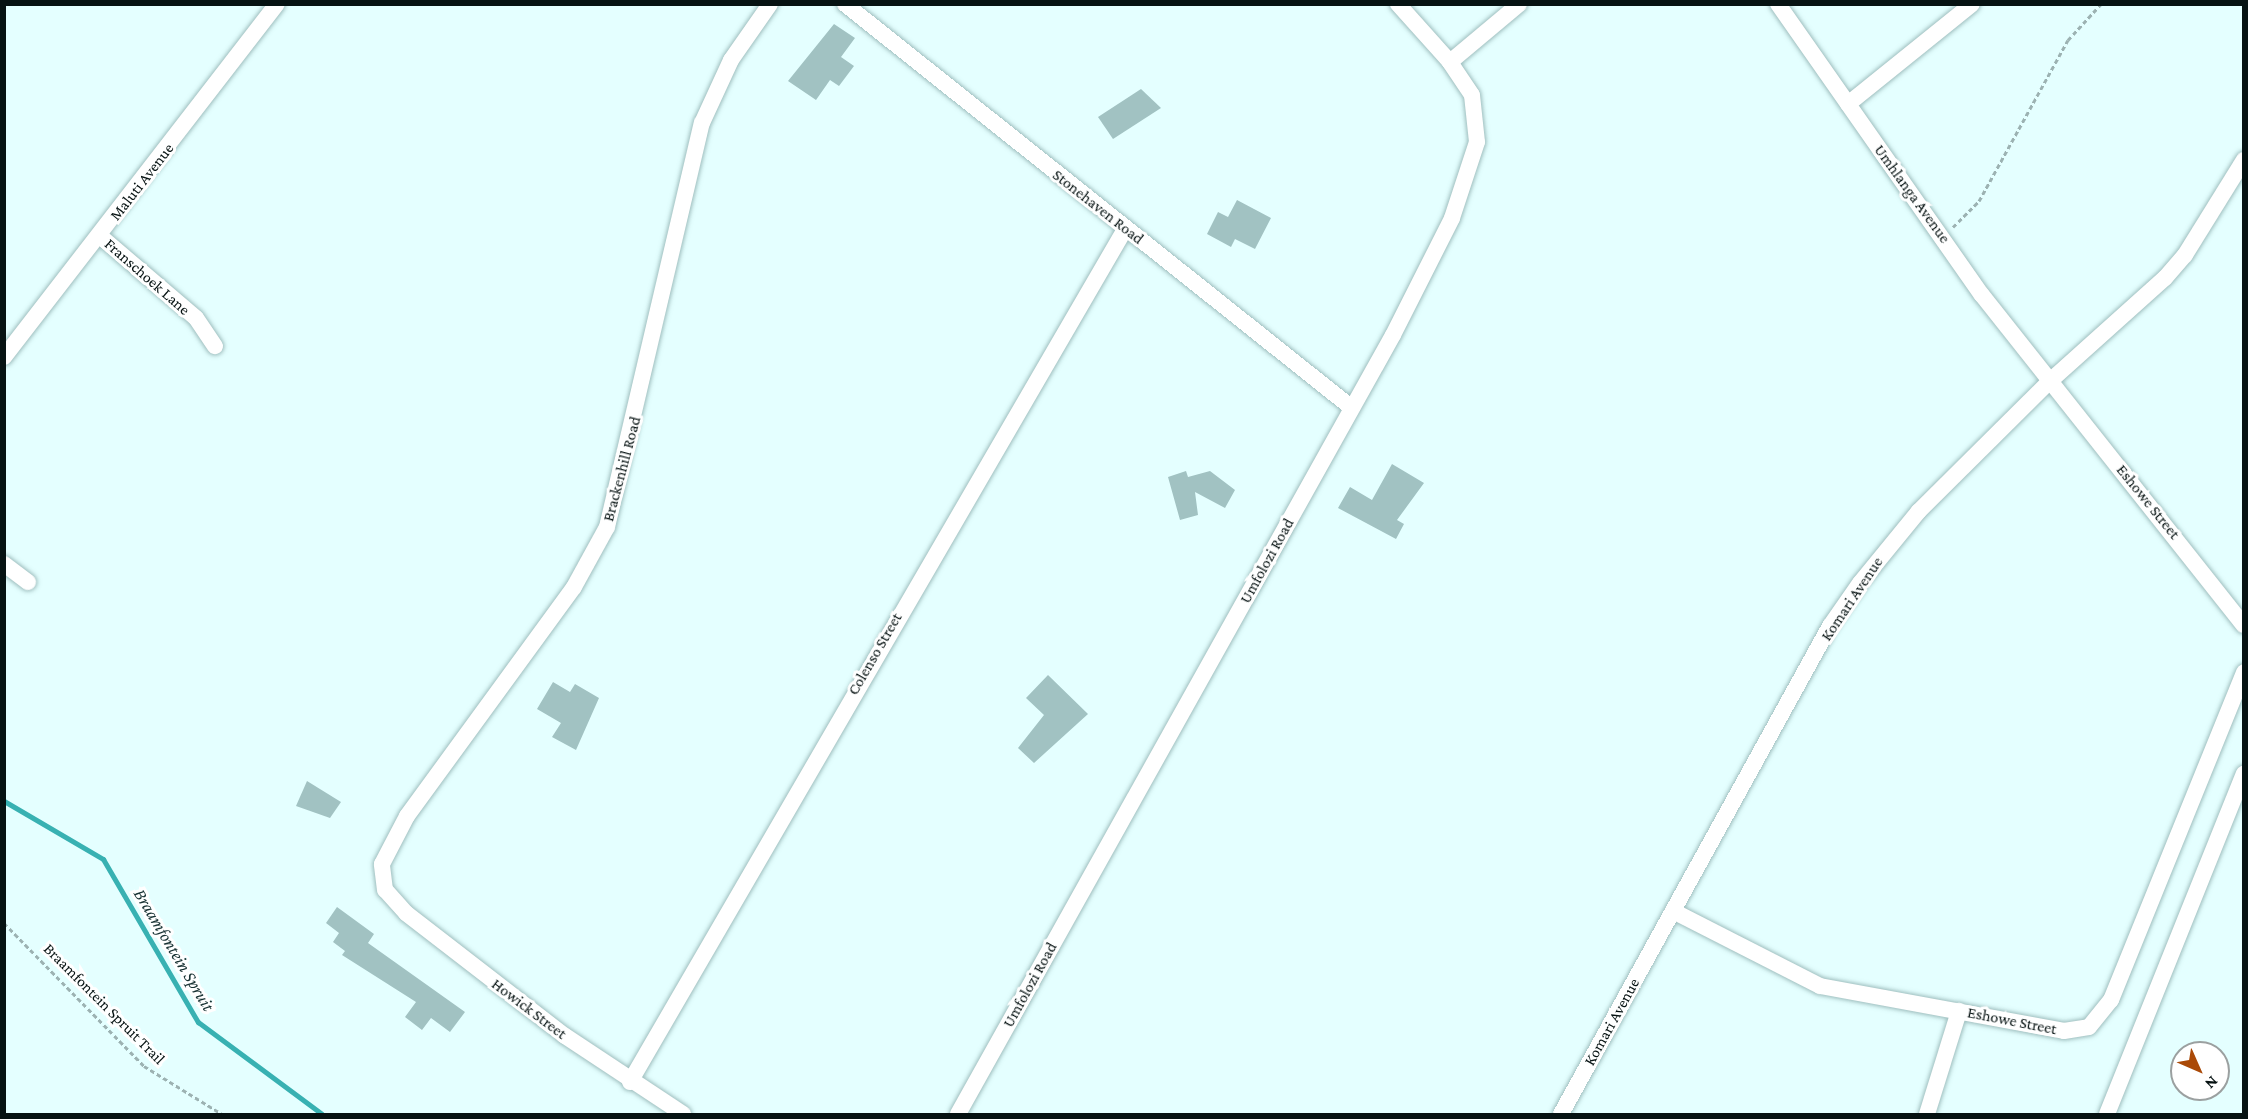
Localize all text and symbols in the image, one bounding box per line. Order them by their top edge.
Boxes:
street label: Maluti Avenue [106,139,178,225]
street label: Umhlanga Avenue [1870,141,1954,247]
street label: Stonehaven Road [1049,165,1147,249]
street label: Franschoek Lane [100,235,194,319]
street label: Brackenhill Road [599,414,645,524]
street label: Eshowe Street [2112,461,2184,543]
street label: Umfolozi Road [1236,515,1298,607]
street label: Komari Avenue [1817,553,1887,645]
street label: Colenso Street [844,609,906,699]
water label: Braamfontein Spruit [129,885,219,1015]
street label: Braamfontein Spruit Trail [39,939,169,1069]
street label: Umfolozi Road [999,939,1061,1031]
street label: Howick Street [488,975,570,1043]
street label: Komari Avenue [1580,975,1644,1069]
street label: Eshowe Street [1966,1003,2058,1039]
north arrow [2170,1041,2230,1101]
text: N [2202,1073,2222,1093]

